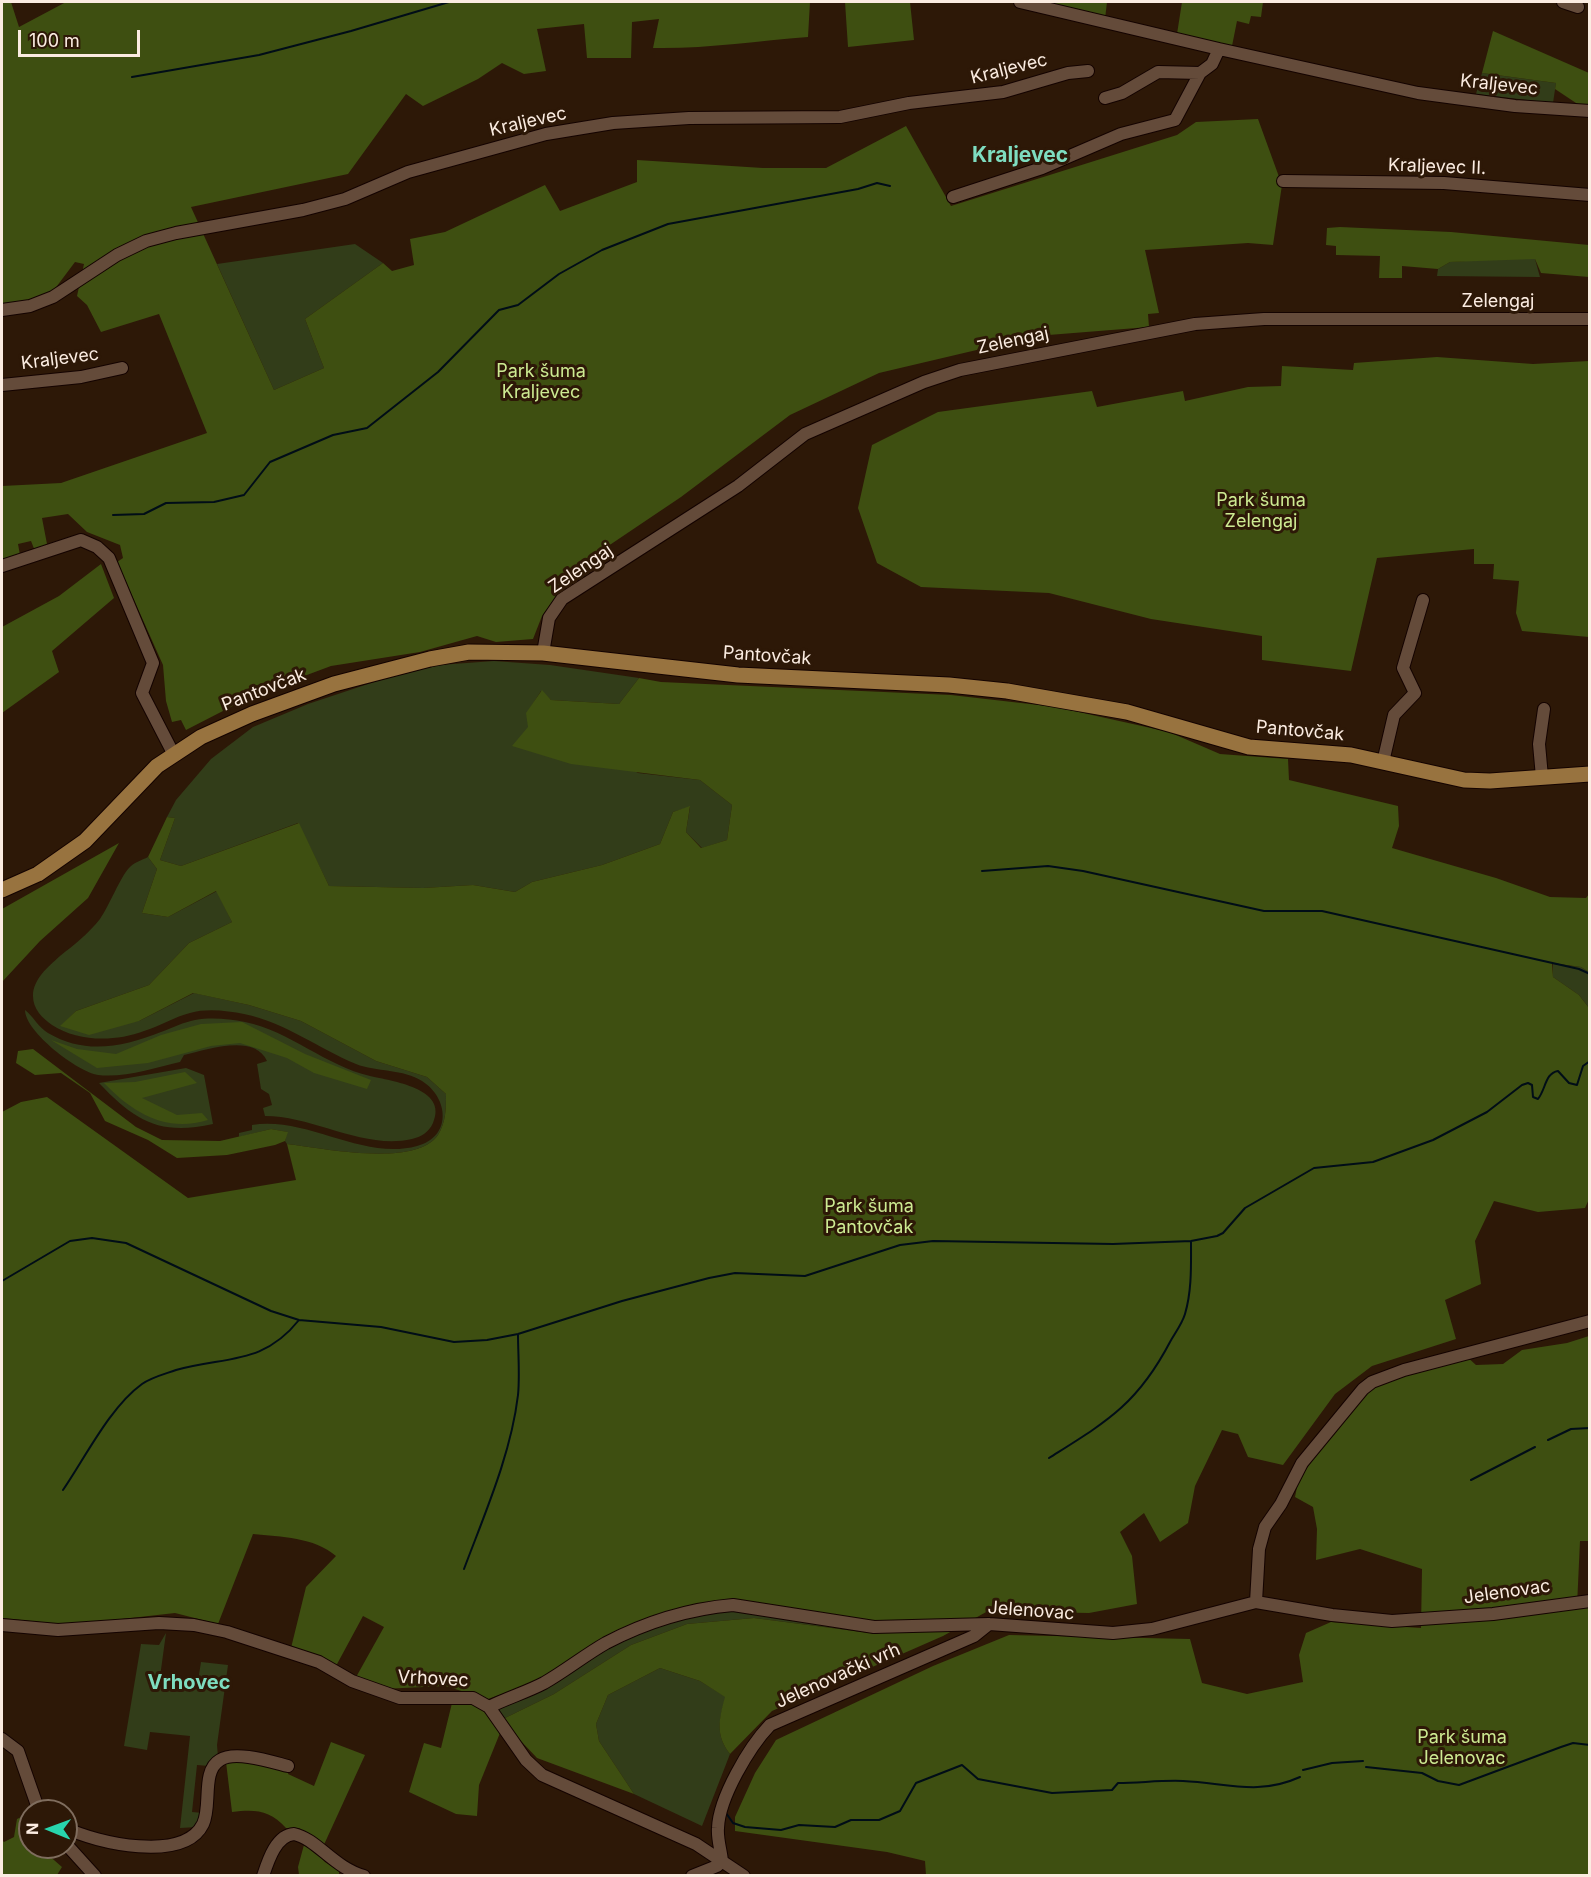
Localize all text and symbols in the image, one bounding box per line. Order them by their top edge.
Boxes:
scale bar [21,18,142,56]
text: 100 m [29,30,80,51]
street label: Kraljevec [968,49,1050,89]
street label: Kraljevec [1459,70,1539,100]
street label: Kraljevec [487,103,569,141]
district label: Kraljevec [972,143,1068,169]
street label: Kraljevec II. [1388,154,1486,180]
street label: Zelengaj [1462,291,1534,313]
street label: Zelengaj [975,323,1051,359]
street label: Kraljevec [20,344,100,374]
park label: Park šuma Kraljevec [496,361,586,404]
park label: Park šuma Zelengaj [1216,490,1306,532]
street label: Zelengaj [545,540,617,598]
street label: Pantovčak [722,642,812,670]
street label: Pantovčak [219,664,309,716]
street label: Pantovčak [1255,716,1345,746]
park label: Park šuma Pantovčak [824,1196,914,1238]
street label: Jelenovac [1462,1575,1552,1609]
street label: Jelenovac [987,1597,1075,1625]
street label: Jelenovački vrh [772,1639,904,1713]
street label: Vrhovec [397,1666,469,1692]
district label: Vrhovec [147,1671,231,1695]
park label: Park šuma Jelenovac [1417,1727,1507,1770]
north arrow [18,1799,78,1859]
text: N [22,1822,42,1835]

